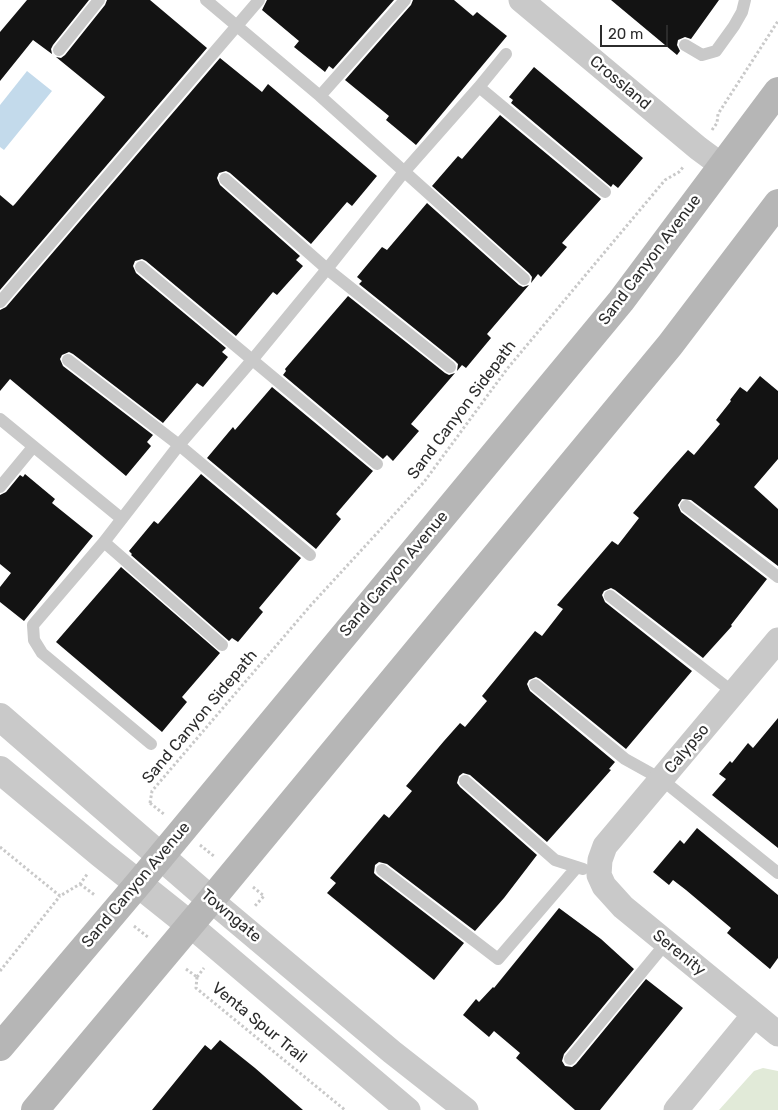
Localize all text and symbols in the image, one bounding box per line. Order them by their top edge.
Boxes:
scale bar [603,15,670,47]
text: 20 m [608,25,643,43]
street label: Crossland [585,52,655,114]
street label: Sand Canyon Avenue [595,191,705,329]
street label: Sand Canyon Sidepath [404,337,520,483]
street label: Sand Canyon Avenue [336,507,452,641]
street label: Sand Canyon Sidepath [138,646,262,788]
street label: Calypso [661,720,713,778]
street label: Sand Canyon Avenue [78,818,194,952]
street label: Towngate [197,885,265,947]
street label: Serenity [649,926,709,980]
street label: Venta Spur Trail [208,979,310,1067]

